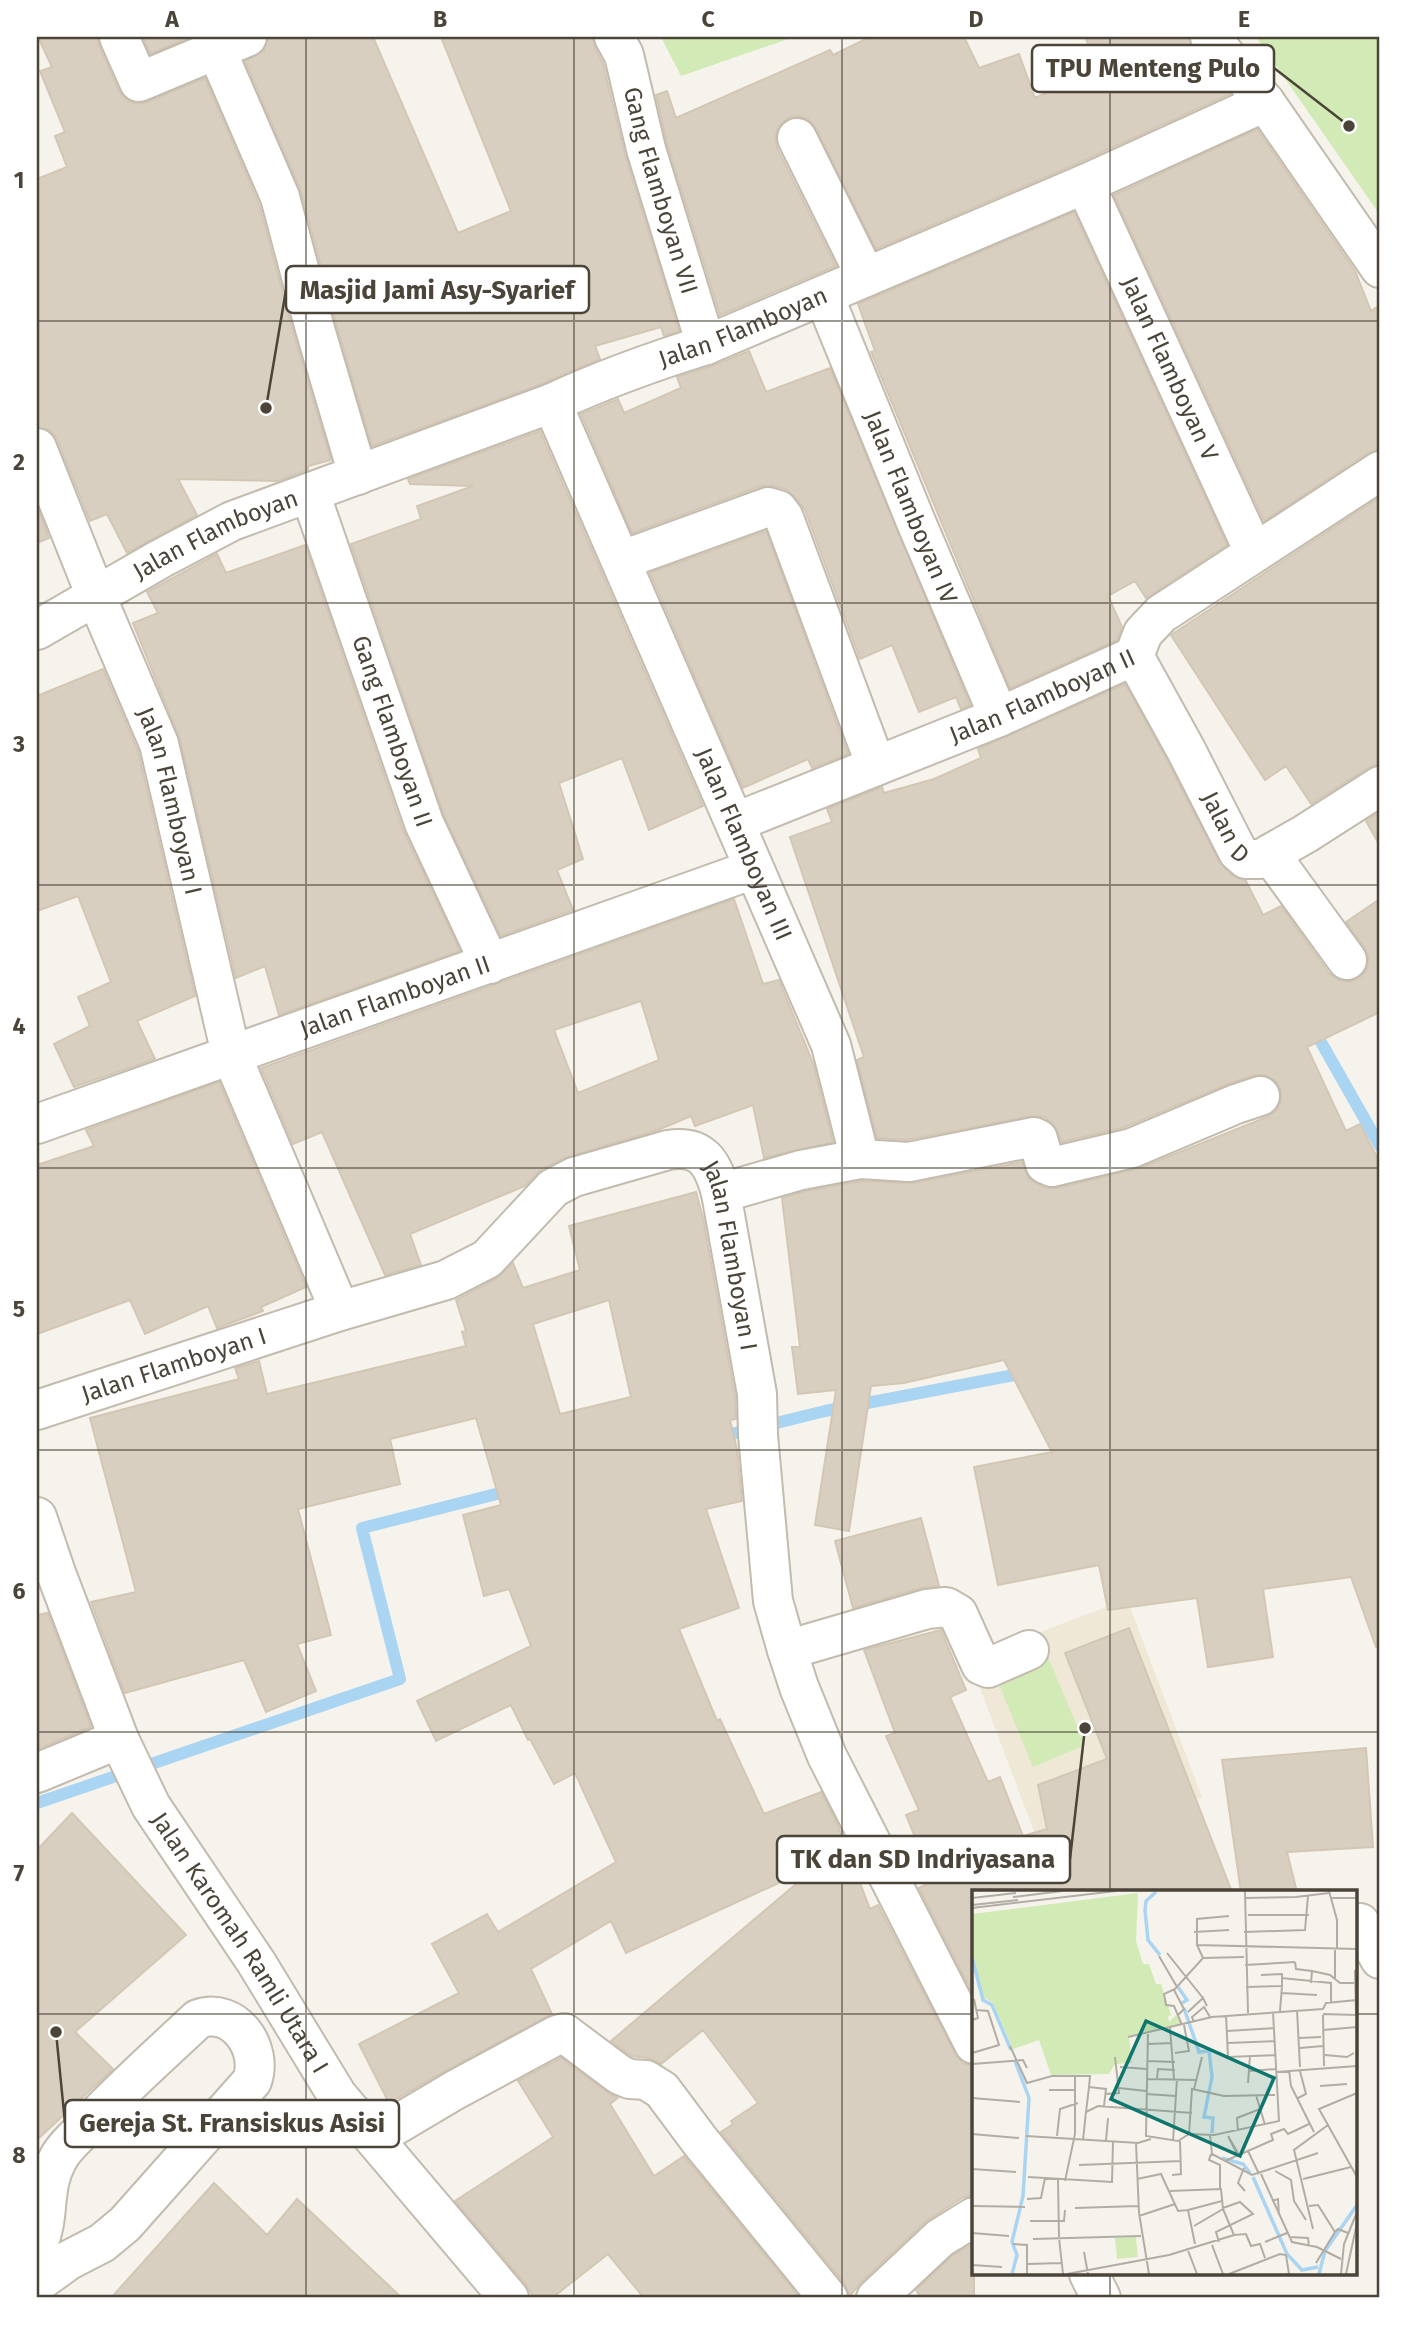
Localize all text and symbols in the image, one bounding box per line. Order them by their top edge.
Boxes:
text: A [164,5,179,33]
text: B [433,5,447,33]
text: C [701,5,715,33]
text: D [969,5,984,33]
text: E [1238,5,1250,33]
callout: TPU Menteng Pulo [1032,45,1274,92]
text: TPU Menteng Pulo [1046,53,1260,84]
street label: Gang Flamboyan VII [618,84,704,297]
text: 1 [14,166,24,194]
callout: Masjid Jami Asy-Syarief [286,266,589,313]
street label: Jalan Flamboyan V [1115,272,1224,465]
text: Masjid Jami Asy-Syarief [300,275,577,306]
street label: Jalan Flamboyan [655,281,832,373]
street label: Jalan Flamboyan IV [858,406,963,608]
text: 2 [13,448,25,476]
street label: Jalan Flamboyan [128,484,302,586]
street label: Gang Flamboyan II [346,632,438,831]
street label: Jalan Flamboyan II [945,643,1139,749]
street label: Jalan Flamboyan I [131,703,208,897]
text: 3 [12,730,25,758]
street label: Jalan Flamboyan III [690,744,798,945]
street label: Jalan D [1196,787,1255,869]
street label: Jalan Flamboyan II [296,950,494,1043]
text: 4 [13,1012,26,1040]
street label: Jalan Flamboyan I [697,1155,763,1353]
text: 5 [13,1295,25,1323]
street label: Jalan Flamboyan I [78,1322,270,1409]
text: 6 [13,1577,26,1605]
street label: Jalan Karomah Ramli Utara I [145,1807,334,2078]
callout: TK dan SD Indriyasana [777,1836,1070,1883]
text: TK dan SD Indriyasana [791,1844,1055,1875]
text: 7 [14,1859,25,1887]
inset map [972,1890,1358,2276]
callout: Gereja St. Fransiskus Asisi [65,2100,399,2147]
text: Gereja St. Fransiskus Asisi [79,2108,385,2139]
text: 8 [12,2141,26,2169]

